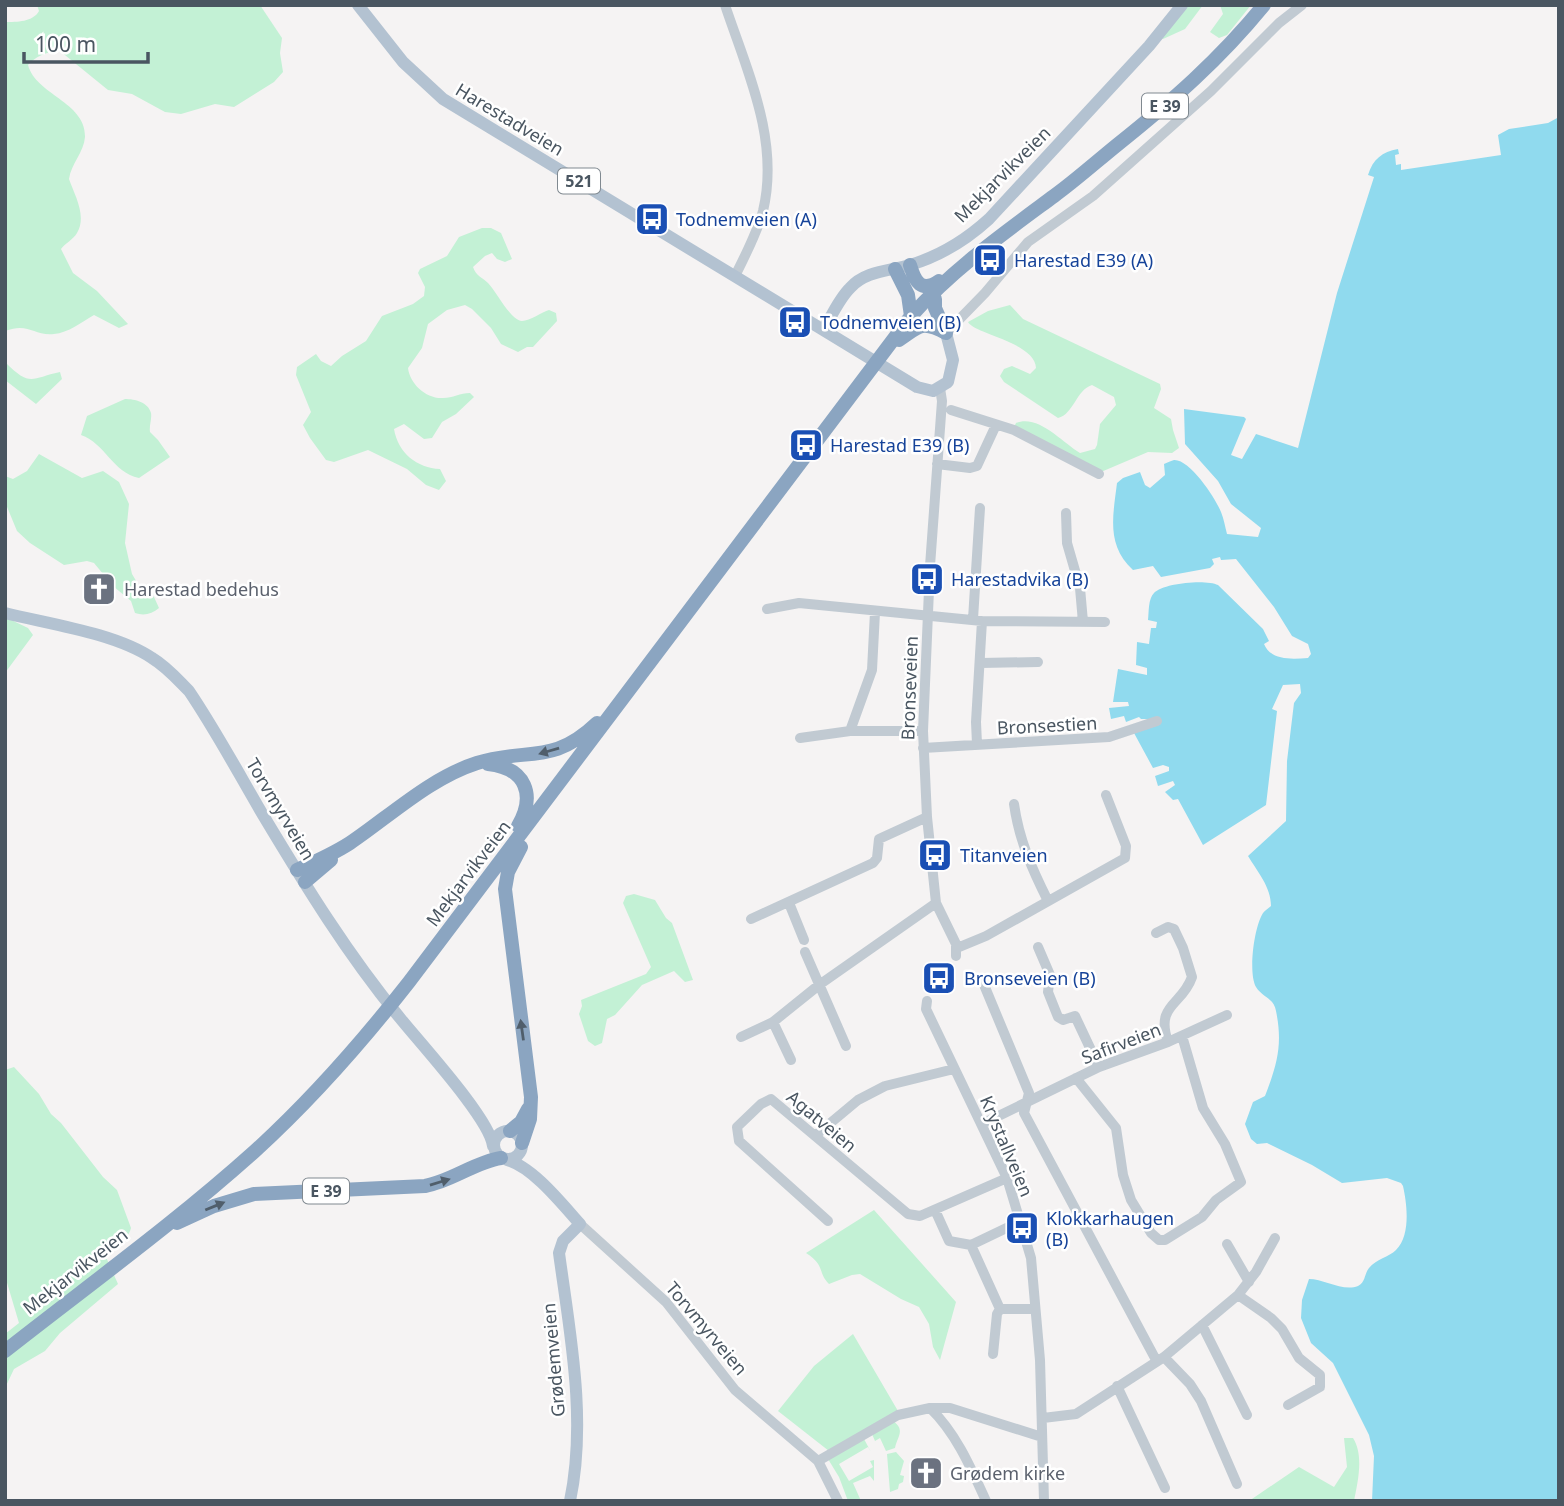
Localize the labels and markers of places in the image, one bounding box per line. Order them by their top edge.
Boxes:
bus stop icon: Todnemveien (A) [633,200,671,238]
place label: Todnemveien (A) [676,207,817,231]
bus stop icon: Harestad E39 (A) [971,241,1009,279]
place label: Harestad E39 (A) [1014,248,1153,272]
bus stop icon: Todnemveien (B) [776,303,814,341]
place label: Todnemveien (B) [820,310,961,334]
bus stop icon: Harestad E39 (B) [787,426,825,464]
place label: Harestad E39 (B) [830,433,969,457]
bus stop icon: Harestadvika (B) [908,560,946,598]
place label: Harestadvika (B) [951,567,1089,591]
church icon: Harestad bedehus [80,570,118,608]
place label: Harestad bedehus [124,577,279,601]
bus stop icon: Titanveien [916,836,954,874]
place label: Titanveien [960,843,1048,867]
bus stop icon: Bronseveien (B) [920,959,958,997]
place label: Bronseveien (B) [964,966,1096,990]
place label: Klokkarhaugen (B) [1046,1206,1174,1251]
bus stop icon: Klokkarhaugen (B) [1003,1209,1041,1247]
church icon: Grødem kirke [907,1454,945,1492]
place label: Grødem kirke [950,1461,1065,1485]

